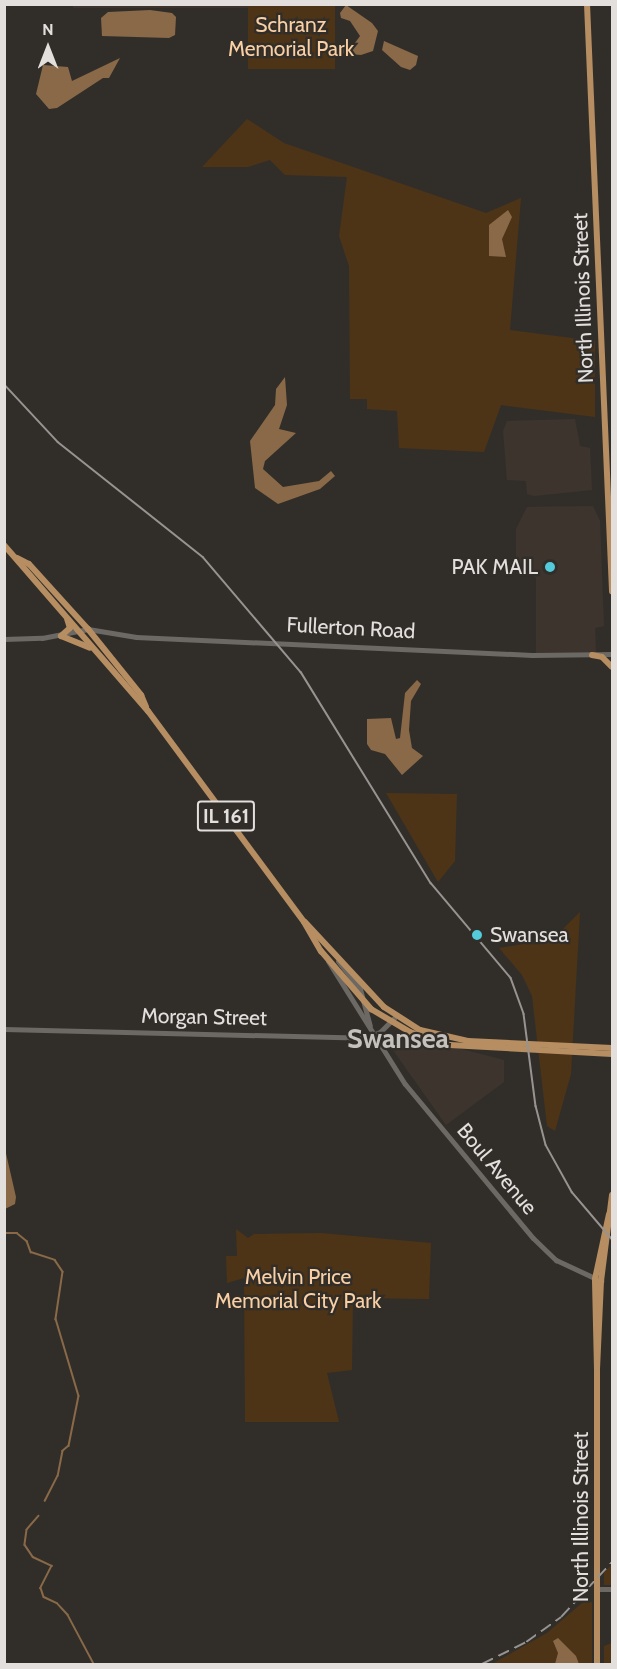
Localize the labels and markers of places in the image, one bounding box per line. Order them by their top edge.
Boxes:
place label: PAK MAIL [451,554,538,580]
marker: PAK MAIL [543,560,557,574]
place label: Swansea [490,922,568,948]
marker: Swansea [468,926,486,944]

